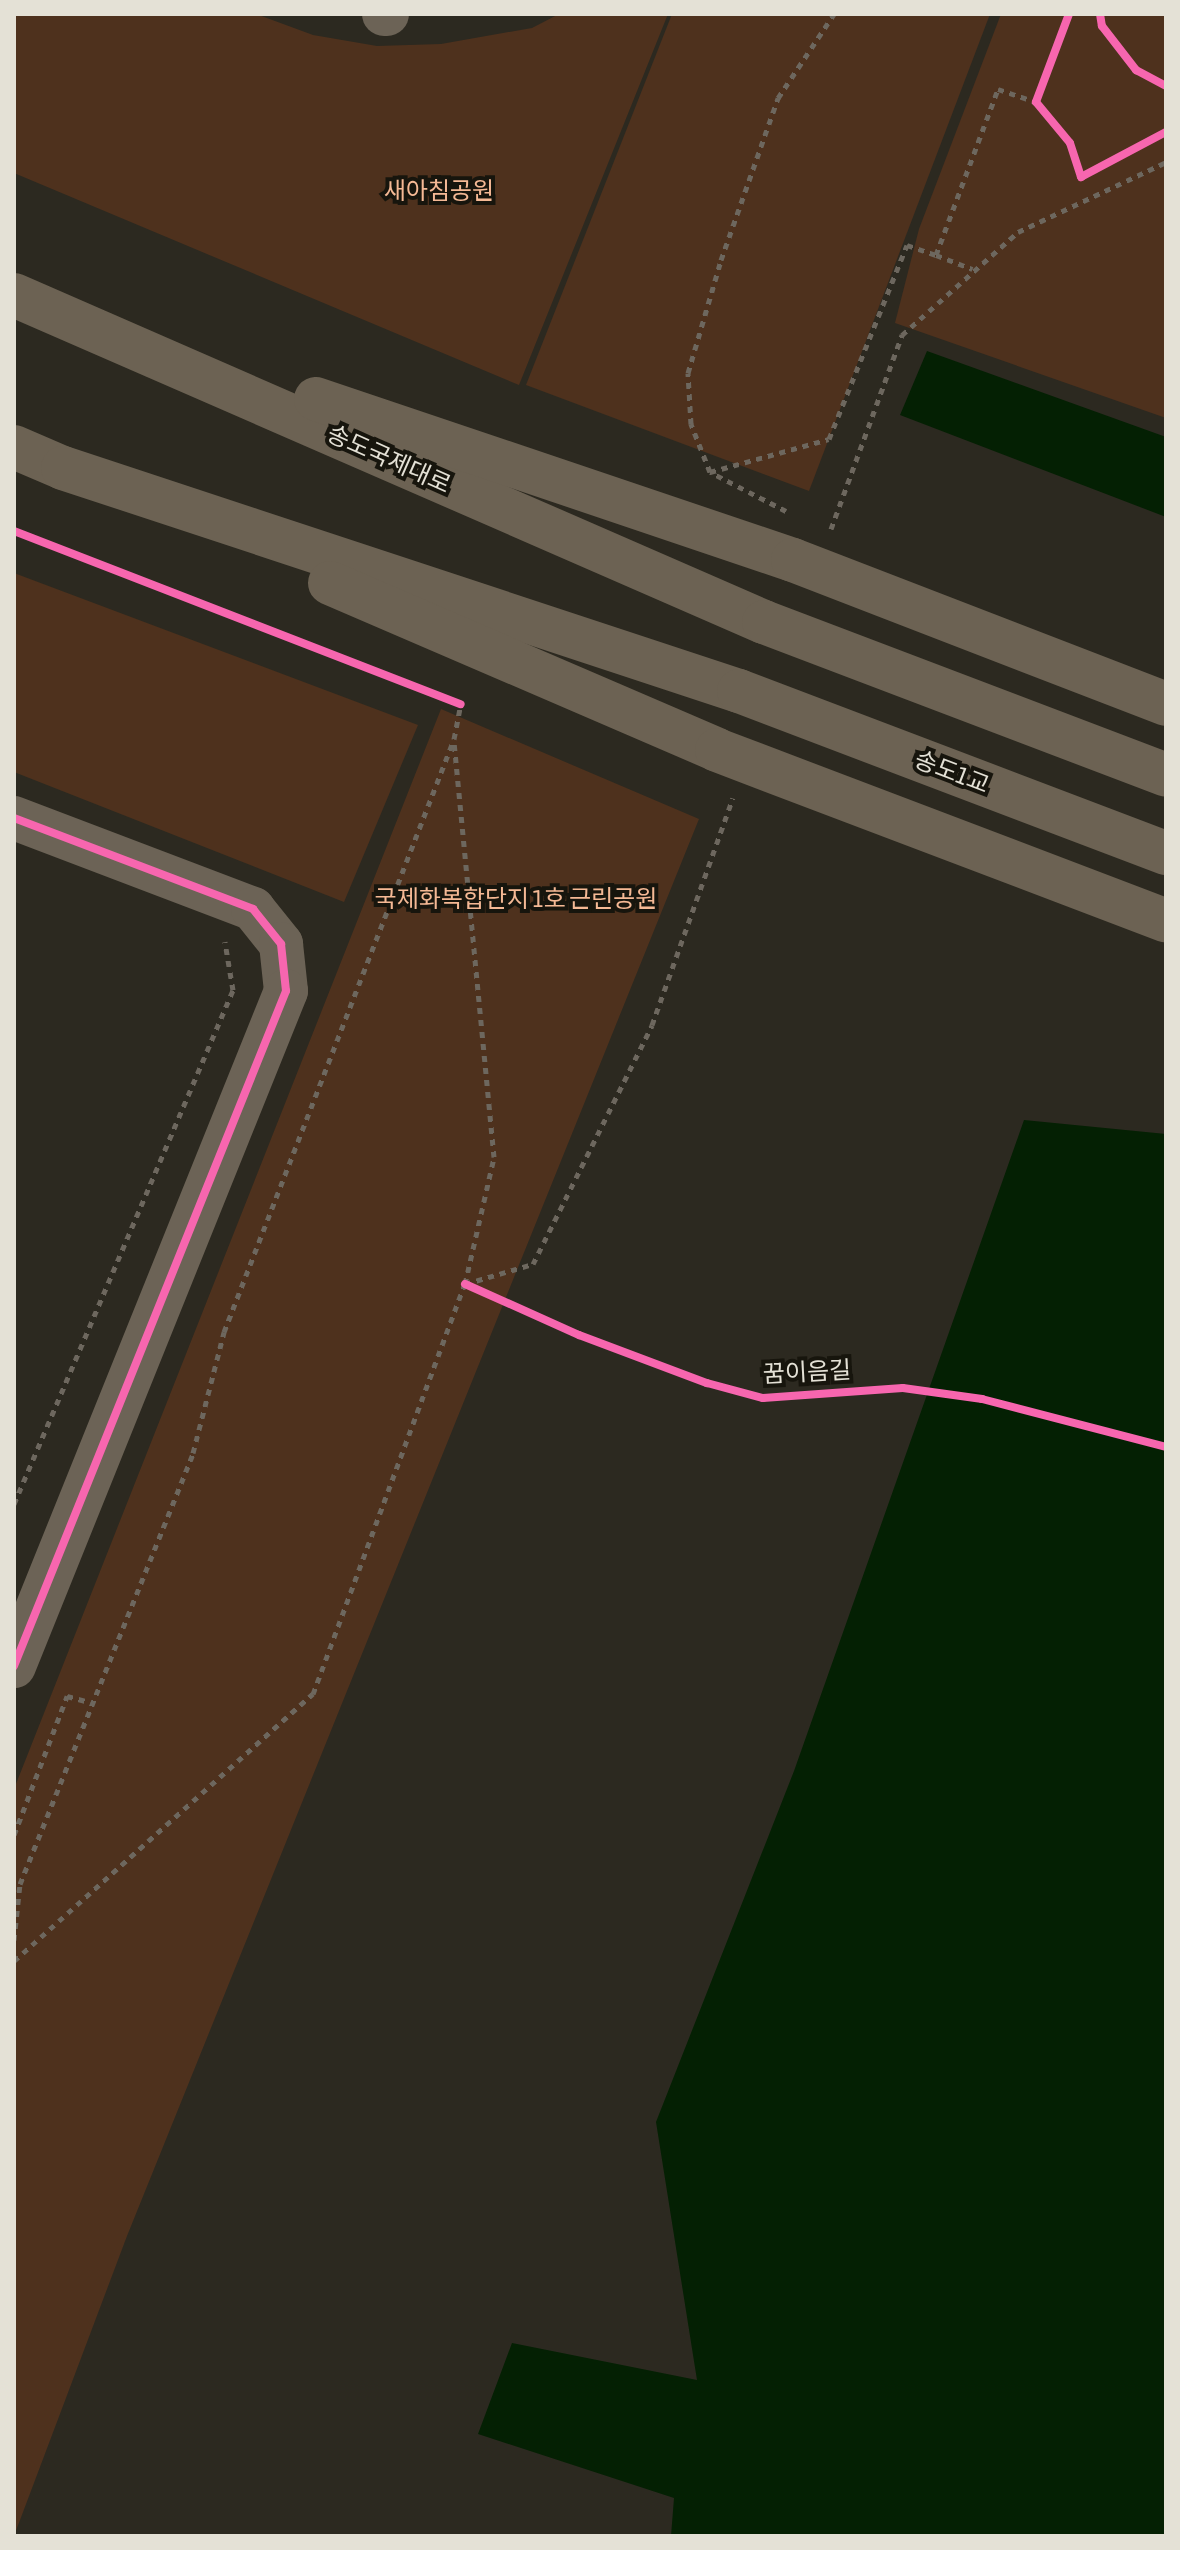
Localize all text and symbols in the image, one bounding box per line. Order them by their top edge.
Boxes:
park label: 새아침공원 [384,177,494,205]
street label: 송도국제대로 [323,419,455,499]
street label: 송도1교 [911,745,993,799]
park label: 국제화복합단지 1호 근린공원 [375,885,657,913]
street label: 꿈이음길 [762,1355,852,1389]

